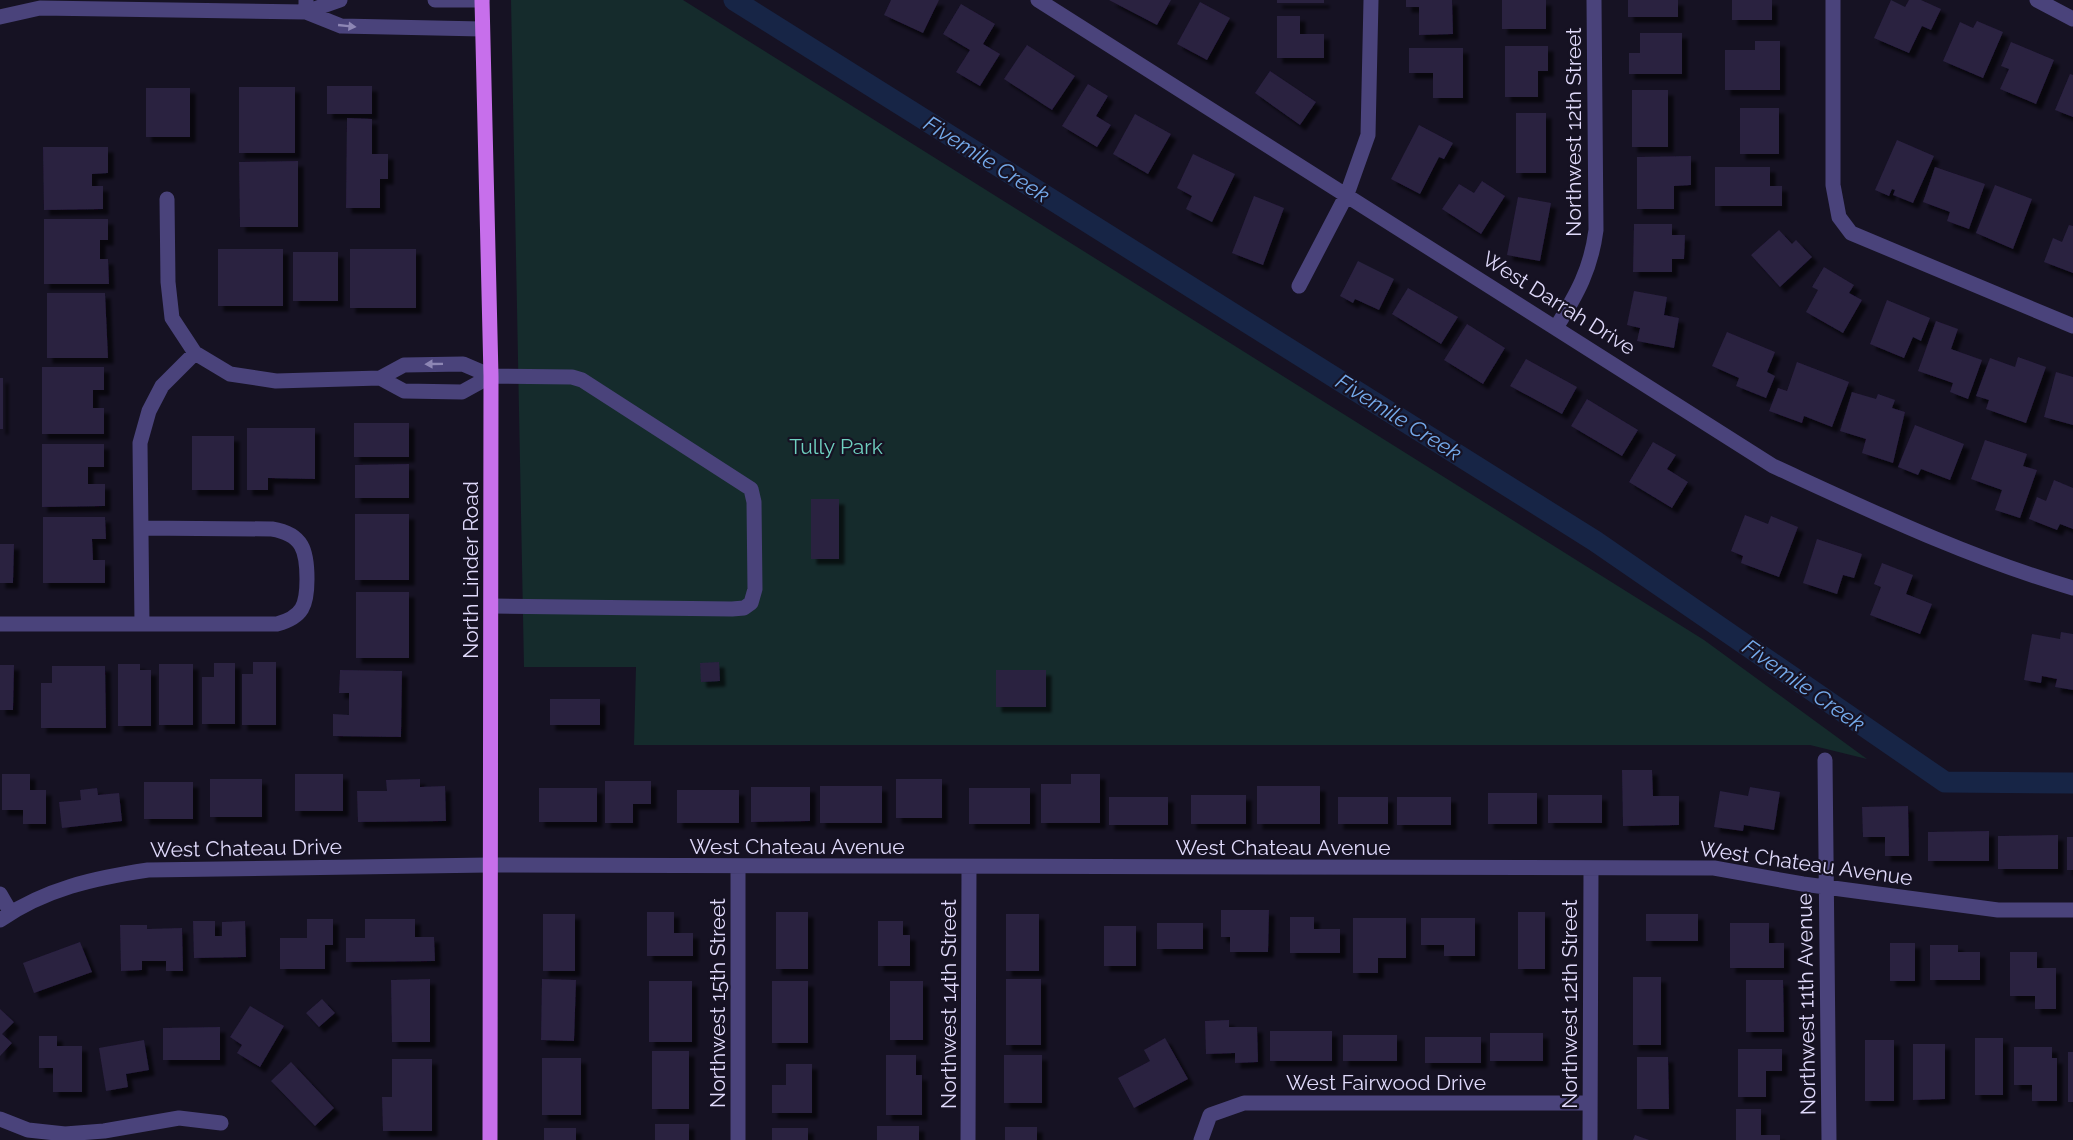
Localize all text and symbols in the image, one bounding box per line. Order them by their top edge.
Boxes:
one-way arrow [337,21,356,30]
street label: Northwest 12th Street [1561,27,1586,237]
water label: Fivemile Creek [919,110,1055,208]
street label: West Darrah Drive [1478,246,1640,360]
one-way arrow [425,360,444,369]
water label: Fivemile Creek [1331,368,1467,466]
park label: Tully Park [789,434,883,459]
street label: North Linder Road [458,481,483,659]
water label: Fivemile Creek [1738,633,1870,737]
street label: West Chateau Drive [150,834,342,862]
street label: West Chateau Avenue [690,834,904,859]
street label: West Chateau Avenue [1176,835,1390,860]
street label: West Chateau Avenue [1698,836,1914,890]
street label: Northwest 11th Avenue [1792,893,1820,1115]
street label: Northwest 15th Street [705,898,730,1108]
street label: Northwest 14th Street [936,899,961,1109]
street label: Northwest 12th Street [1557,899,1582,1109]
street label: West Fairwood Drive [1286,1070,1486,1095]

